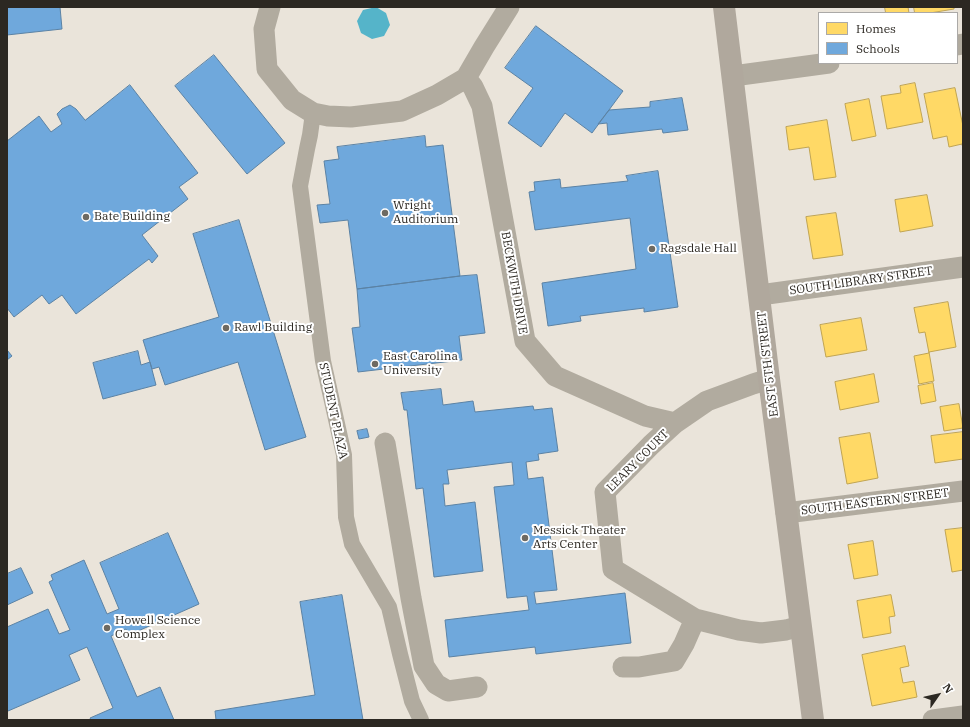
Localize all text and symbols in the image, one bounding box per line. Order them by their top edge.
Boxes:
legend [818,12,958,64]
text: Homes [856,21,896,36]
text: Schools [856,41,900,56]
place label: Wright Auditorium [393,199,458,227]
marker: Wright Auditorium [380,208,390,218]
place label: Bate Building [94,210,170,224]
marker: Bate Building [81,212,91,222]
street label: BECKWITH DRIVE [498,230,530,336]
place label: Ragsdale Hall [660,242,737,256]
marker: Ragsdale Hall [647,244,657,254]
street label: SOUTH LIBRARY STREET [789,264,933,298]
street label: EAST 5TH STREET [754,310,782,418]
place label: Rawl Building [234,321,312,335]
marker: Rawl Building [221,323,231,333]
place label: East Carolina University [383,350,458,378]
marker: East Carolina University [370,359,380,369]
street label: STUDENT PLAZA [316,361,350,461]
street label: LEARY COURT [604,427,672,495]
street label: SOUTH EASTERN STREET [800,486,950,518]
place label: Messick Theater Arts Center [533,524,626,552]
marker: Messick Theater Arts Center [520,533,530,543]
place label: Howell Science Complex [115,614,200,642]
marker: Howell Science Complex [102,623,112,633]
north arrow [918,675,958,715]
text: N [940,681,956,696]

